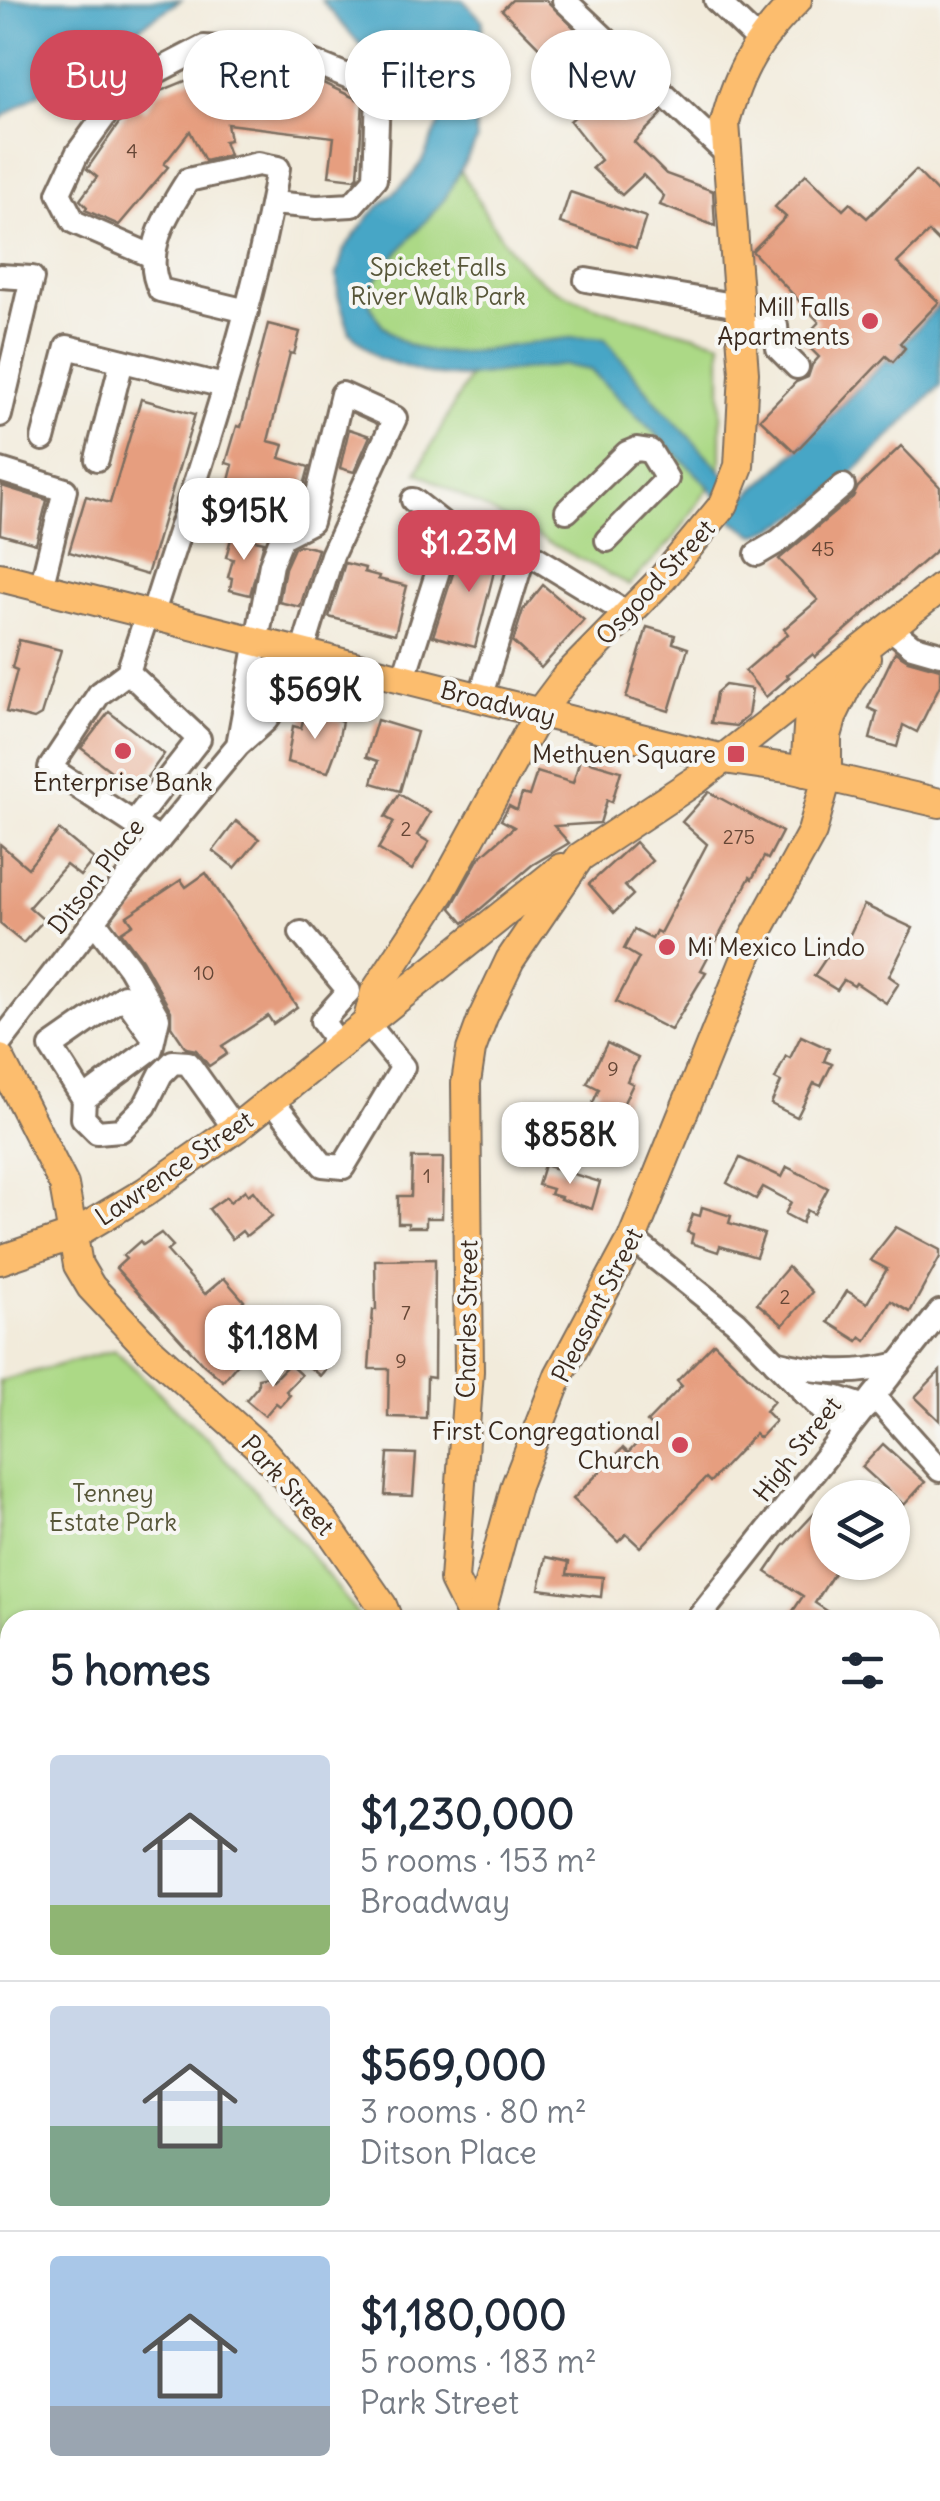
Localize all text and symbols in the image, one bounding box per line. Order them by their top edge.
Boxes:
chip: Buy [30,30,163,120]
chip: Rent [183,30,325,120]
chip: Filters [345,30,511,120]
chip: New [531,30,671,120]
house number: 4 [126,138,138,163]
park label: Spicket Falls River Walk Park [350,251,526,312]
place label: Mill Falls Apartments [717,291,850,352]
marker: Mill Falls Apartments [859,310,881,332]
pin: $915K [174,478,314,563]
text: $915K [200,490,288,531]
pin: $1.23M [388,510,550,595]
street label: Osgood Street [589,513,721,651]
text: $1.23M [420,522,518,563]
house number: 45 [811,536,835,561]
pin: $569K [245,657,385,742]
text: $569K [269,669,361,710]
street label: Broadway [437,673,559,733]
place label: Methuen Square [532,738,716,770]
marker: Enterprise Bank [112,740,134,762]
marker: Methuen Square [725,743,747,765]
place label: Enterprise Bank [33,766,213,798]
street label: Ditson Place [41,812,151,940]
house number: 2 [401,816,412,841]
house number: 275 [723,824,755,849]
place label: Mi Mexico Lindo [687,931,865,963]
marker: Mi Mexico Lindo [656,936,678,958]
house number: 10 [193,960,215,985]
house number: 9 [607,1056,619,1081]
pin: $858K [500,1102,640,1187]
street label: Lawrence Street [89,1104,259,1232]
text: $858K [524,1114,616,1155]
house number: 1 [423,1163,431,1188]
street label: Pleasant Street [544,1222,650,1388]
street label: Charles Street [450,1239,484,1399]
house number: 2 [780,1284,791,1309]
house number: 7 [401,1300,411,1325]
pin: $1.18M [192,1305,354,1390]
text: $1.18M [227,1317,319,1358]
house number: 9 [395,1348,407,1373]
street label: High Street [746,1390,848,1508]
place label: First Congregational Church [432,1415,660,1476]
street label: Park Street [235,1428,341,1542]
marker: First Congregational Church [669,1434,691,1456]
park label: Tenney Estate Park [49,1477,177,1538]
map controls [810,1480,910,1580]
button: layers [810,1480,910,1580]
icon: filters [835,1643,890,1698]
text: 5 homes [50,1644,211,1696]
text: $1,230,000 [360,1788,574,1840]
icon: home [130,1795,250,1915]
text: 5 rooms · 153 m² [360,1840,597,1881]
text: Broadway [360,1881,510,1922]
text: $569,000 [360,2039,547,2091]
icon: home [130,2046,250,2166]
text: 3 rooms · 80 m² [360,2091,587,2132]
text: Ditson Place [360,2132,537,2173]
text: $1,180,000 [360,2289,567,2341]
icon: home [130,2296,250,2416]
text: 5 rooms · 183 m² [360,2341,597,2382]
text: Park Street [360,2382,519,2423]

